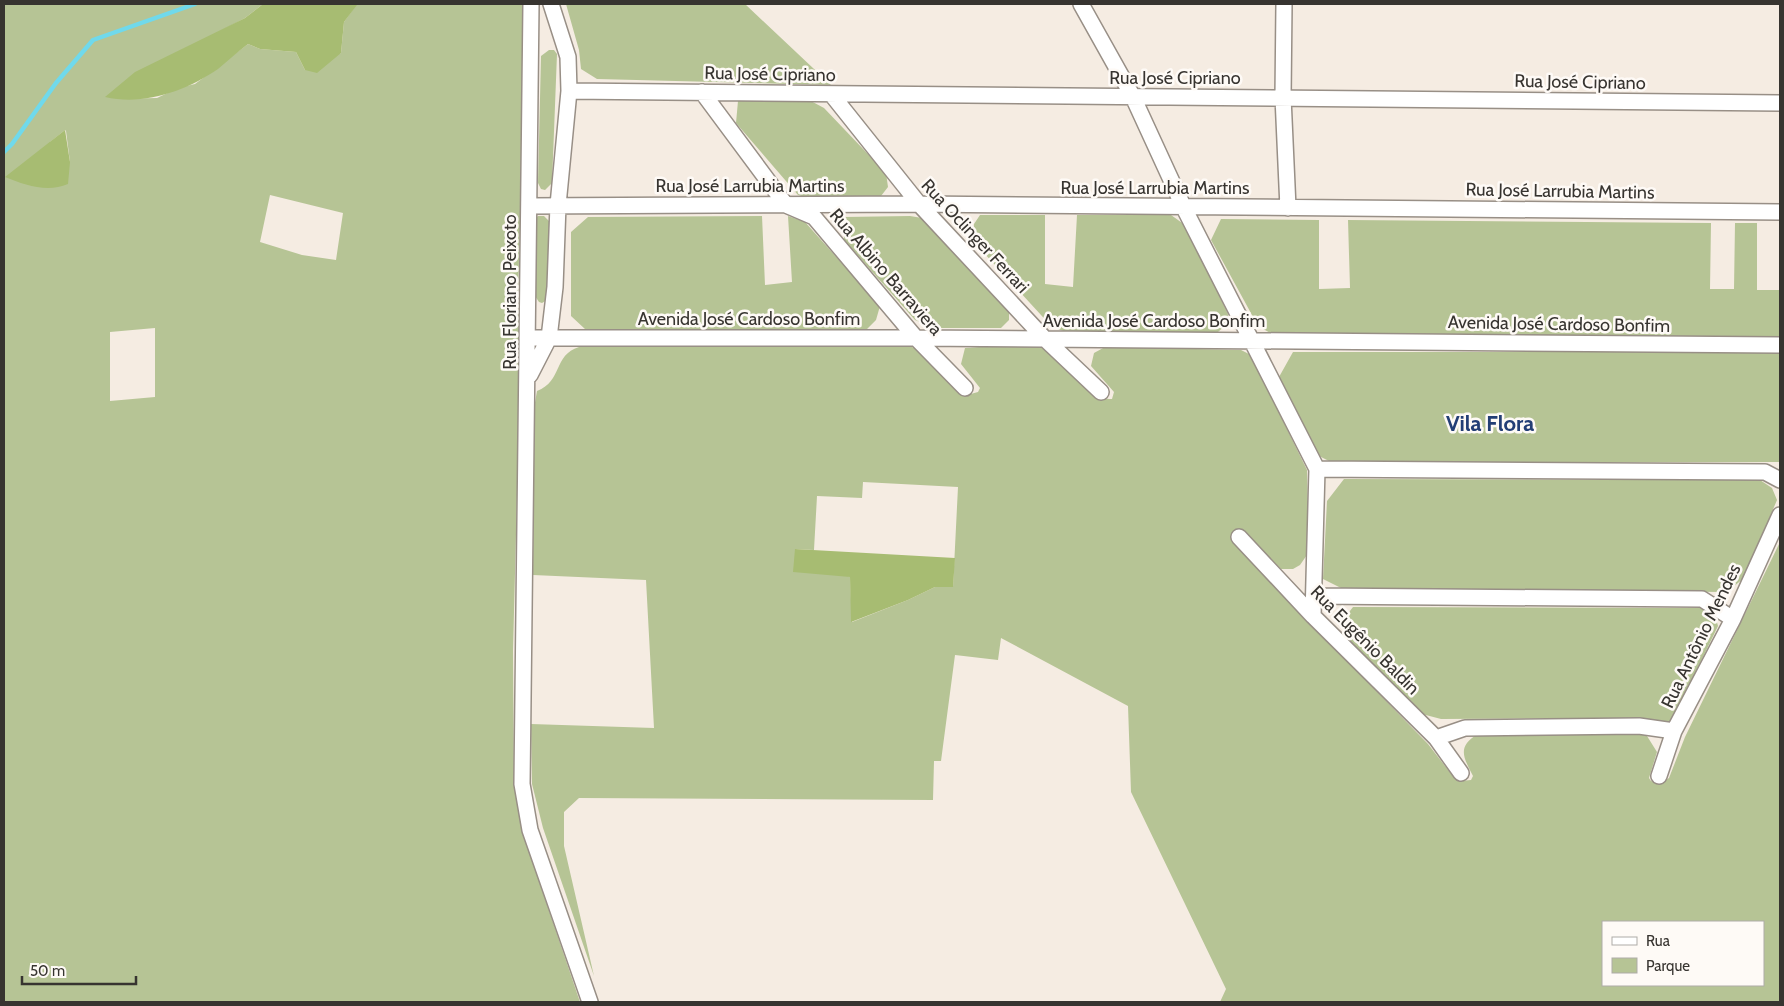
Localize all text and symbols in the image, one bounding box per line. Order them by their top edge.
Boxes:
street label: Rua José Cipriano [704,62,836,86]
street label: Rua José Cipriano [1109,67,1241,89]
street label: Rua José Cipriano [1514,70,1646,94]
street label: Rua Oclinger Ferrari [916,174,1034,298]
street label: Rua José Larrubia Martins [656,175,844,197]
street label: Rua José Larrubia Martins [1061,177,1249,199]
street label: Rua José Larrubia Martins [1465,178,1655,204]
street label: Rua Albino Barraviera [825,204,947,340]
street label: Rua Floriano Peixoto [499,214,521,370]
street label: Avenida José Cardoso Bonfim [638,308,860,330]
street label: Avenida José Cardoso Bonfim [1043,310,1265,332]
street label: Avenida José Cardoso Bonfim [1448,311,1670,337]
district label: Vila Flora [1446,410,1534,437]
street label: Rua Antônio Mendes [1657,560,1745,712]
street label: Rua Eugênio Baldin [1306,581,1424,699]
legend [1602,921,1764,986]
text: Rua [1646,932,1671,950]
scale bar [22,954,136,986]
text: Parque [1646,957,1690,975]
text: 50 m [30,962,65,980]

